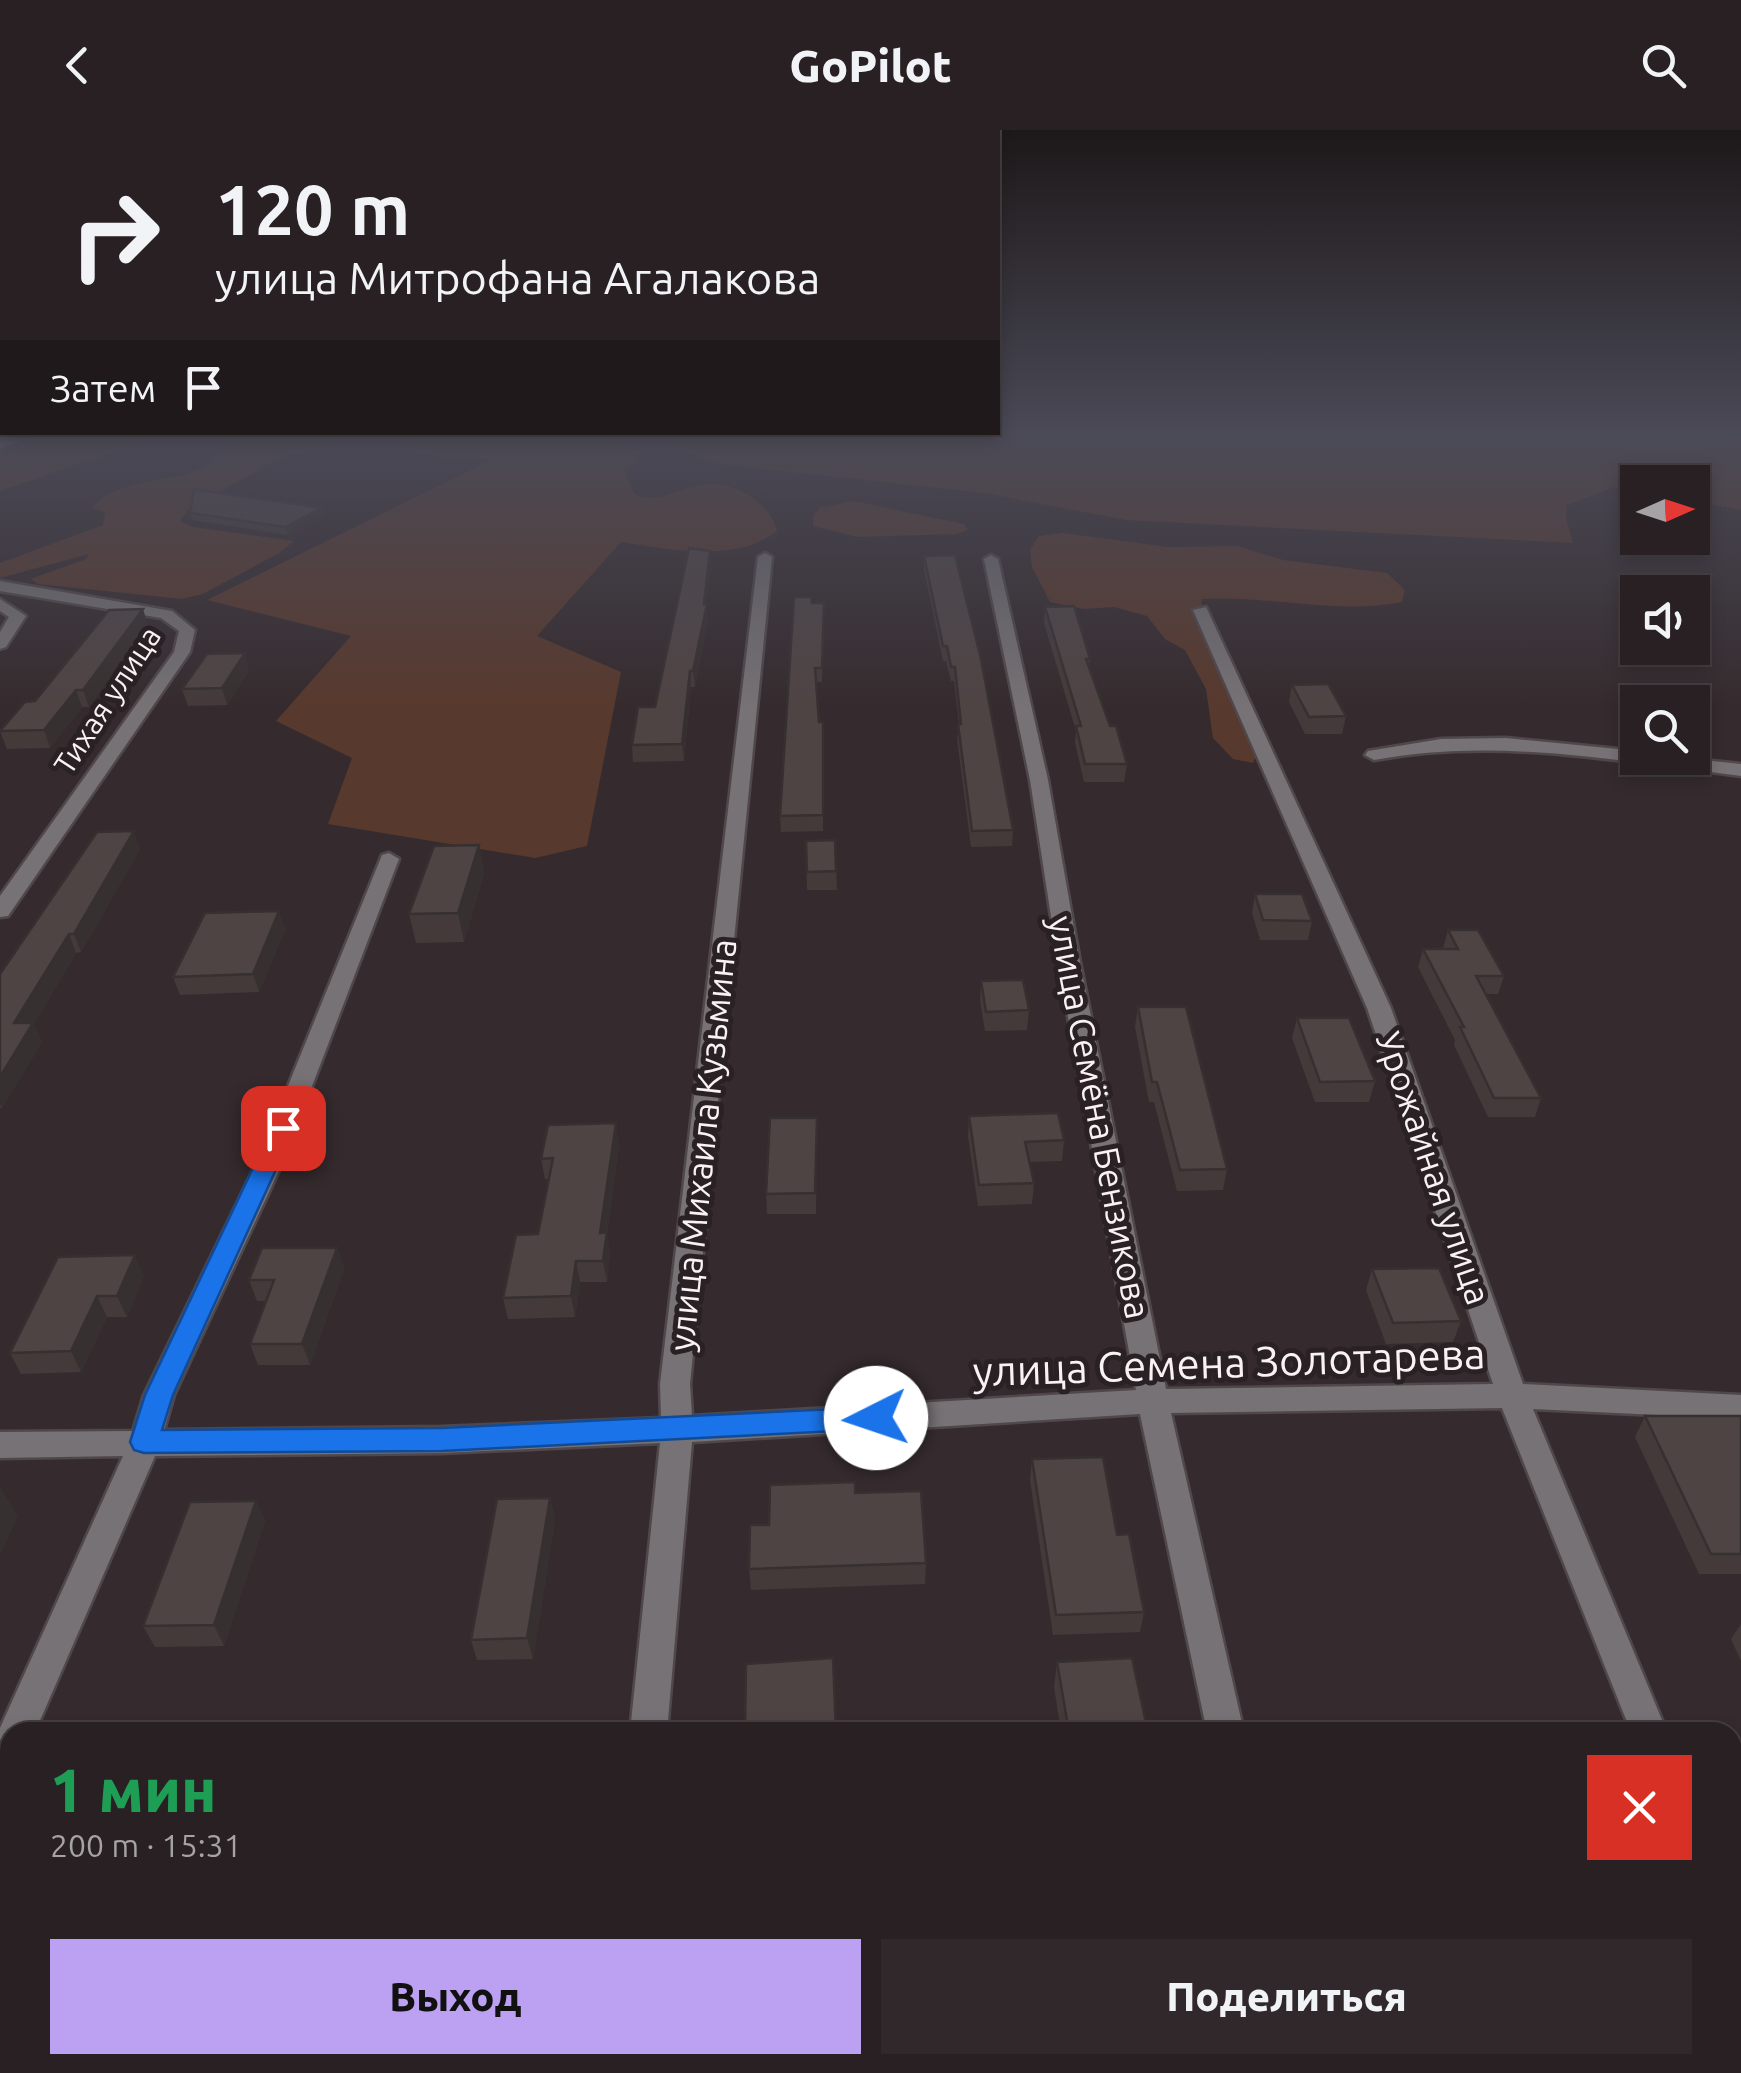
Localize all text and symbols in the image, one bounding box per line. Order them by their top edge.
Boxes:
icon: back [50,38,105,93]
icon: search [1636,38,1691,93]
text: GoPilot [789,40,952,91]
icon: right [50,170,180,300]
text: 120 m [215,170,410,248]
text: улица Митрофана Агалакова [215,252,820,303]
icon: arrive [176,360,231,415]
text: Затем [50,367,156,409]
north arrow [1620,465,1710,555]
map controls [1620,465,1710,775]
button: sound [1620,575,1710,665]
street label: Тихая улица [47,620,167,780]
button: search [1620,685,1710,775]
street label: улица Семёна Бензикова [1041,912,1159,1322]
street label: улица Михаила Кузьмина [660,937,744,1353]
street label: Урожайная улица [1369,1026,1499,1310]
pin [241,1086,326,1171]
icon: arrive [256,1101,311,1156]
street label: улица Семена Золотарева [972,1330,1486,1394]
position arrow [824,1366,928,1470]
button: close [1587,1755,1692,1860]
text: 1 мин [50,1756,217,1823]
text: 200 m · 15:31 [50,1827,242,1863]
button: Выход [50,1939,861,2054]
button: Поделиться [881,1939,1692,2054]

